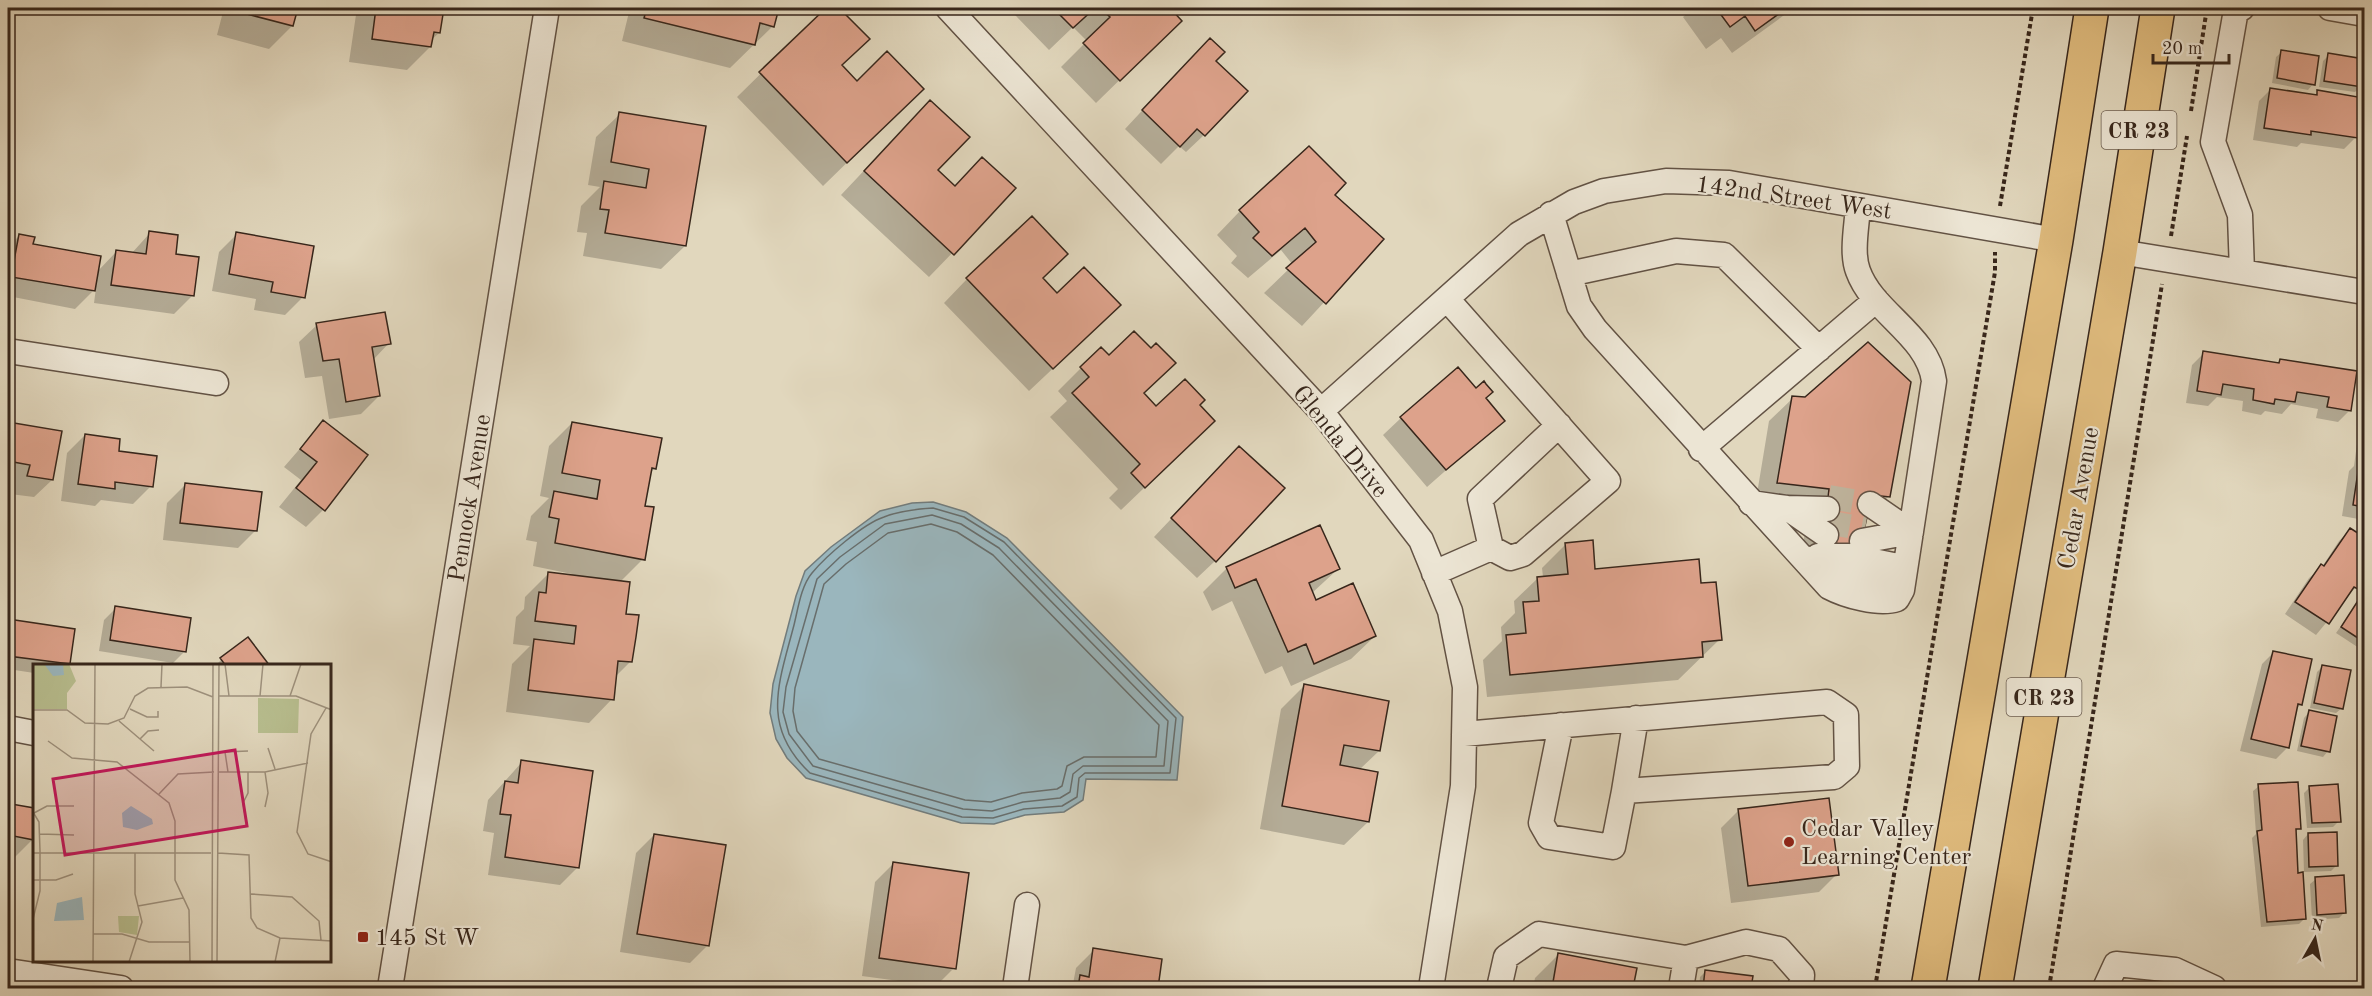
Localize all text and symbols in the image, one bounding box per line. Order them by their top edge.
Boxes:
scale bar [2153,27,2230,65]
text: 20 m [2162,40,2202,58]
road number: CR 23 [2102,111,2176,149]
street label: 142nd Street West [1694,173,1893,225]
street label: Glenda Drive [1287,382,1392,503]
street label: Pennock Avenue [446,413,496,584]
street label: Cedar Avenue [2056,425,2104,571]
inset map [33,664,332,963]
road number: CR 23 [2006,678,2082,716]
place label: Cedar Valley Learning Center [1801,818,1971,870]
marker: Cedar Valley Learning Center [1782,835,1796,849]
north arrow [2285,909,2345,969]
text: N [2310,917,2325,935]
place label: 145 St W [375,927,479,951]
marker: 145 St W [356,930,370,944]

